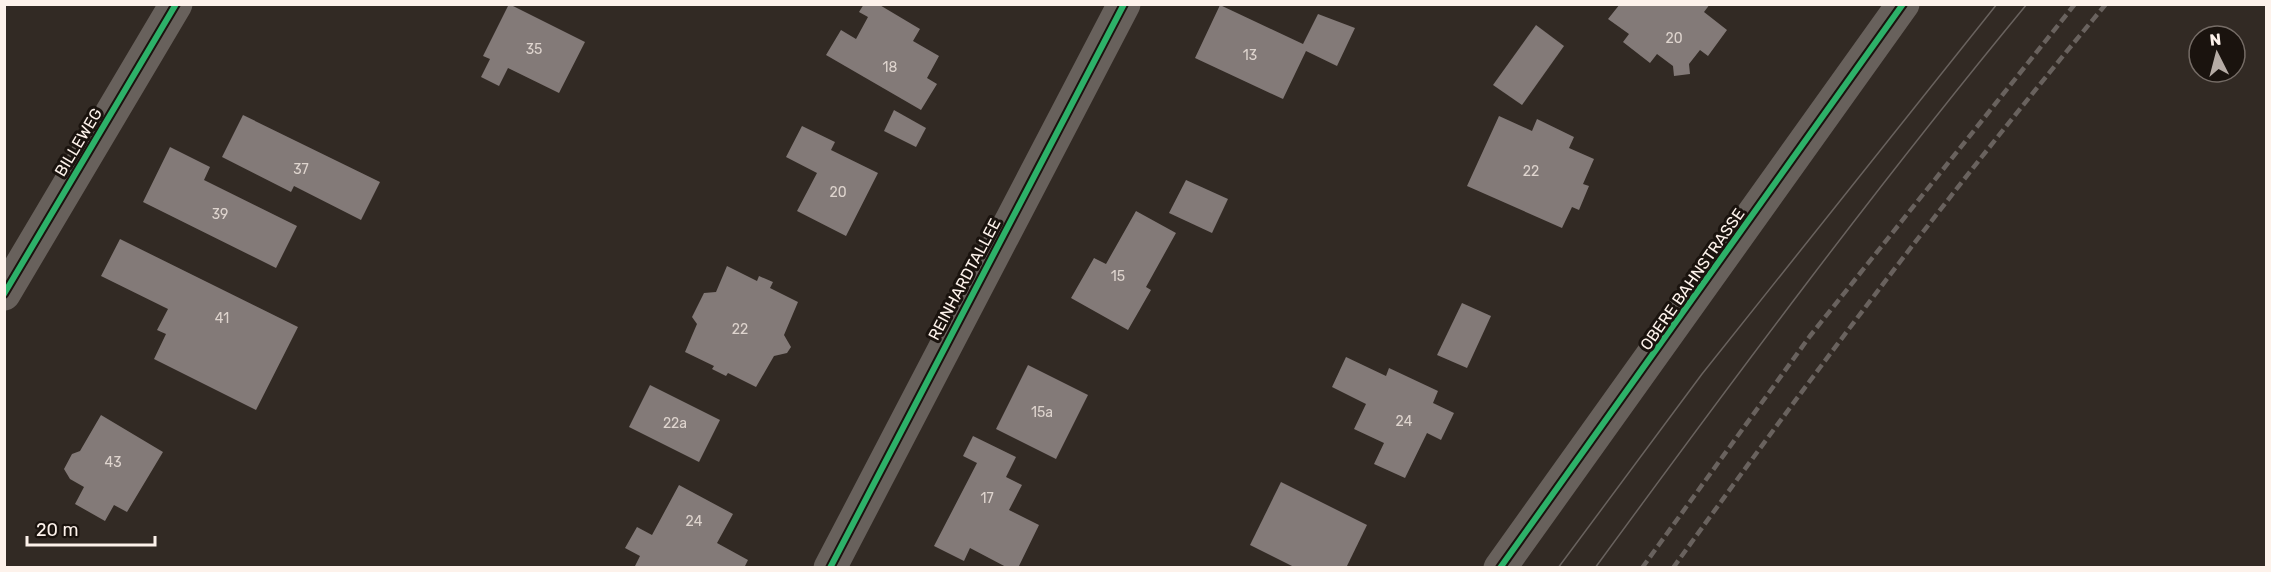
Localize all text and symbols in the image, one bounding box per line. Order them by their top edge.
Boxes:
north arrow [2187,24,2247,84]
house number: 20 [1665,30,1683,47]
text: N [2209,30,2222,50]
house number: 35 [526,41,542,58]
house number: 13 [1243,47,1257,64]
house number: 18 [883,59,898,76]
street label: BILLEWEG [51,105,106,180]
house number: 37 [293,161,309,178]
house number: 22 [1523,163,1539,180]
house number: 20 [829,184,847,201]
street label: OBERE BAHNSTRASSE [1636,205,1749,354]
house number: 39 [212,206,228,223]
street label: REINHARDTALLEE [924,215,1005,343]
house number: 15 [1111,268,1125,285]
house number: 41 [215,310,229,327]
house number: 22 [732,321,748,338]
house number: 15a [1031,404,1053,421]
house number: 24 [1396,413,1413,430]
house number: 22a [663,415,687,432]
house number: 43 [104,454,122,471]
house number: 17 [980,490,994,507]
scale bar [27,509,154,547]
house number: 24 [686,513,703,530]
text: 20 m [36,519,78,541]

